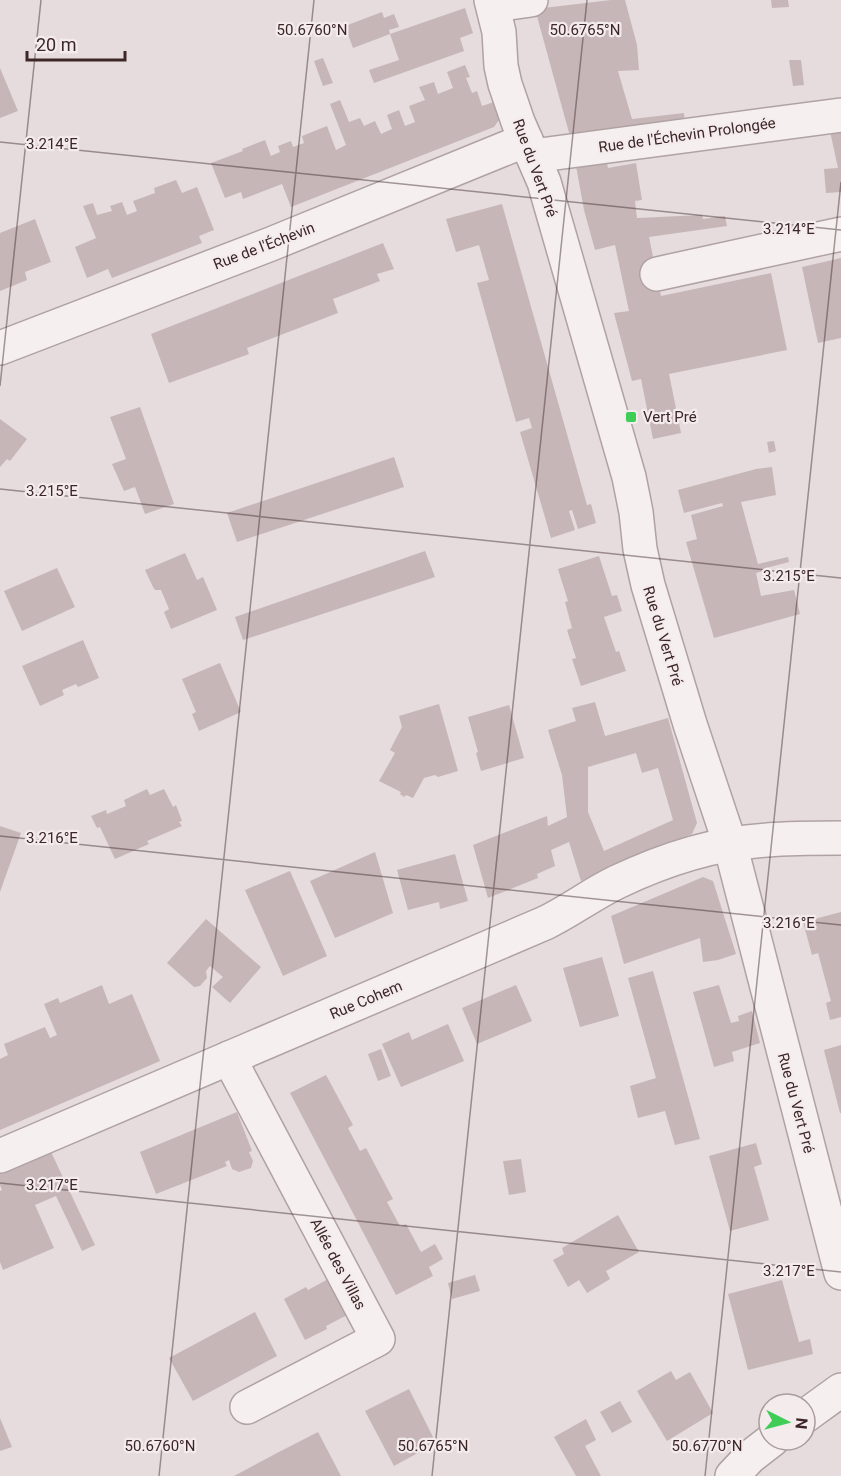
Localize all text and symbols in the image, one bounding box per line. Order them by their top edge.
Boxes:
text: 50.6760°N [277,21,347,39]
text: 50.6765°N [550,21,620,39]
scale bar [27,24,124,62]
text: 20 m [36,34,76,55]
street label: Rue de l'Échevin Prolongée [597,114,777,156]
street label: Rue du Vert Pré [509,116,561,220]
text: 3.214°E [26,135,78,153]
street label: Rue de l'Échevin [211,218,317,274]
text: 3.214°E [763,220,815,238]
place label: Vert Pré [643,408,697,426]
marker: Vert Pré [624,410,638,424]
text: 3.215°E [26,482,78,500]
text: 3.215°E [763,567,815,585]
street label: Rue du Vert Pré [639,584,687,688]
text: 3.216°E [26,829,78,847]
text: 3.216°E [763,914,815,932]
street label: Rue Cohem [327,977,405,1023]
street label: Rue du Vert Pré [774,1051,818,1155]
text: 3.217°E [26,1176,78,1194]
street label: Allée des Villas [306,1215,370,1313]
text: 3.217°E [763,1262,815,1280]
north arrow [757,1392,817,1452]
text: N [791,1417,811,1430]
text: 50.6760°N [125,1437,195,1455]
text: 50.6765°N [398,1437,468,1455]
text: 50.6770°N [672,1437,742,1455]

